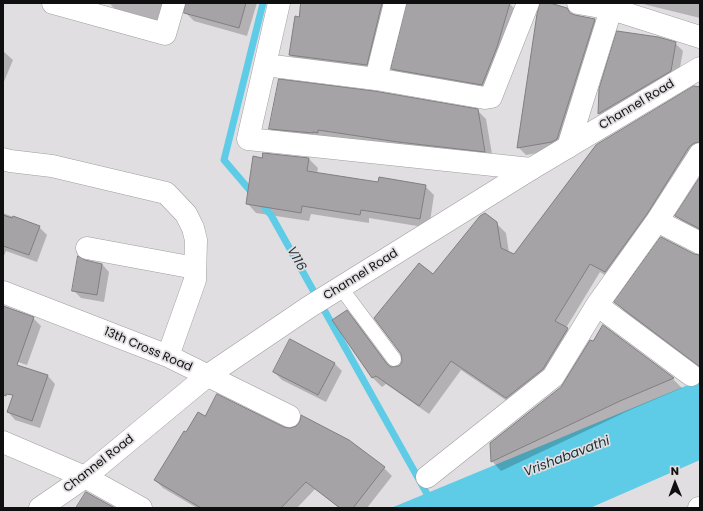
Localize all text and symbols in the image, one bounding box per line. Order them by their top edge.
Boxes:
street label: Channel Road [597,77,677,133]
water label: V116 [283,244,309,274]
street label: Channel Road [321,246,401,304]
street label: 13th Cross Road [102,325,194,375]
street label: Channel Road [61,432,137,496]
water label: Vrishabavathi [522,433,612,481]
north arrow [655,463,695,503]
text: N [671,463,679,479]

